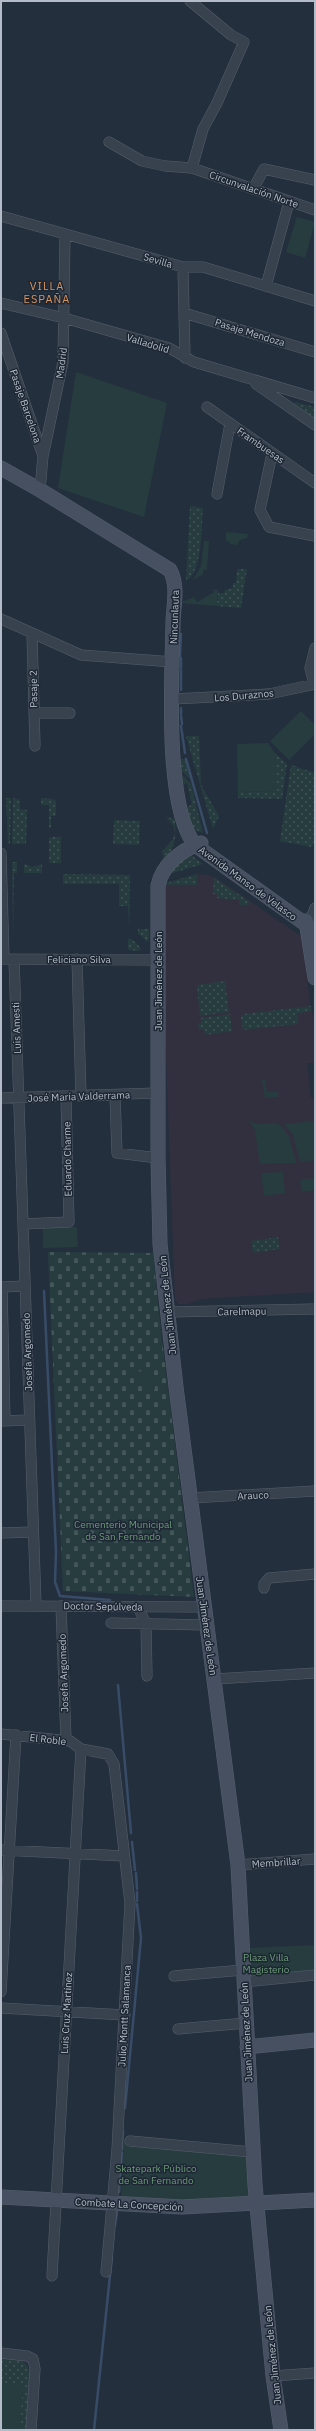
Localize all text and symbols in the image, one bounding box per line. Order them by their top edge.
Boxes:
street label: Circunvalación Norte [208,168,301,211]
street label: Sevilla [142,250,174,271]
district label: VILLA ESPAÑA [24,279,70,306]
street label: Pasaje Mendoza [213,316,287,349]
street label: Valladolid [125,331,171,356]
street label: Madrid [53,347,70,379]
street label: Pasaje Barcelona [7,368,44,445]
street label: Frambuesas [234,424,287,467]
street label: Nincunlauta [167,589,182,644]
street label: Pasaje 2 [27,670,40,708]
street label: Los Duraznos [214,686,275,705]
street label: Avenida Manso de Velasco [196,843,300,924]
street label: Juan Jiménez de León [152,931,165,1031]
street label: Feliciano Silva [47,953,111,966]
street label: Luis Amesti [9,1002,24,1054]
street label: José María Valderrama [28,1088,131,1105]
street label: Eduardo Charme [60,1121,75,1197]
street label: Juan Jiménez de León [156,1255,179,1355]
street label: Carelmapu [217,1305,267,1318]
street label: Josefa Argomedo [20,1312,35,1391]
street label: Arauco [237,1488,270,1503]
park label: Cementerio Municipal de San Fernando [74,1518,172,1543]
street label: Juan Jiménez de León [193,1576,220,1676]
street label: Doctor Sepúlveda [63,1599,143,1614]
street label: Josefa Argomedo [56,1633,71,1712]
street label: El Roble [29,1731,67,1748]
street label: Membrillar [251,1854,301,1871]
park label: Plaza Villa Magisterio [243,1951,290,1976]
street label: Julio Montt Salamanca [115,1964,134,2067]
street label: Luis Cruz Martínez [58,1971,75,2054]
street label: Juan Jiménez de León [237,1982,256,2082]
park label: Skatepark Público de San Fernando [115,2162,197,2187]
street label: Combate La Concepción [75,2195,183,2214]
street label: Juan Jiménez de León [261,2305,284,2405]

